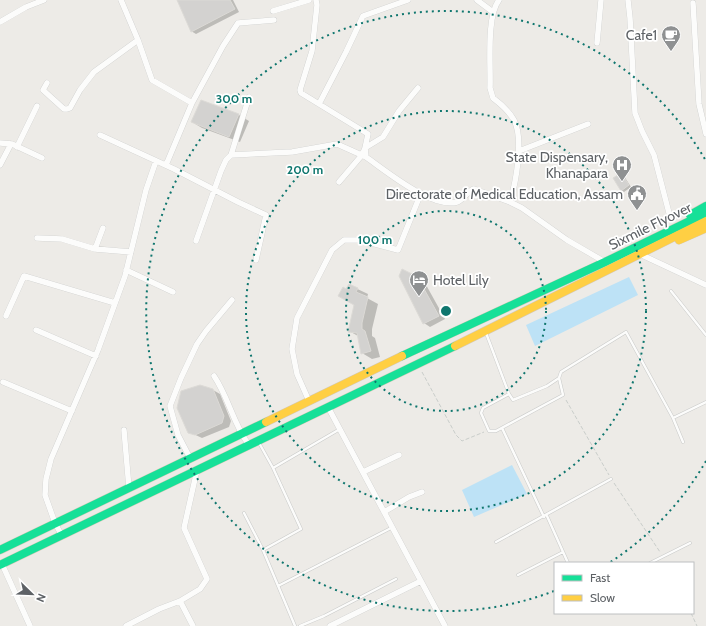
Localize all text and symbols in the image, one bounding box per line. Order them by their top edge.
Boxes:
cafe icon: Cafe1 [660,24,682,52]
place label: Cafe1 [626,26,657,44]
text: 300 m [216,91,252,106]
place label: State Dispensary, Khanapara [506,148,608,182]
hospital icon: State Dispensary, Khanapara [611,154,633,182]
text: 200 m [287,162,323,177]
public building icon: Directorate of Medical Education, Assam [626,183,648,211]
place label: Directorate of Medical Education, Assam [386,185,623,203]
street label: Sixmile Flyover [606,198,695,254]
text: 100 m [358,232,392,247]
hotel icon: Hotel Lily [408,269,430,297]
place label: Hotel Lily [433,271,489,289]
centre of rings [439,304,453,318]
legend [554,562,694,614]
text: Fast [590,570,610,585]
north arrow [12,574,52,614]
text: Slow [590,590,615,605]
text: N [33,592,49,604]

